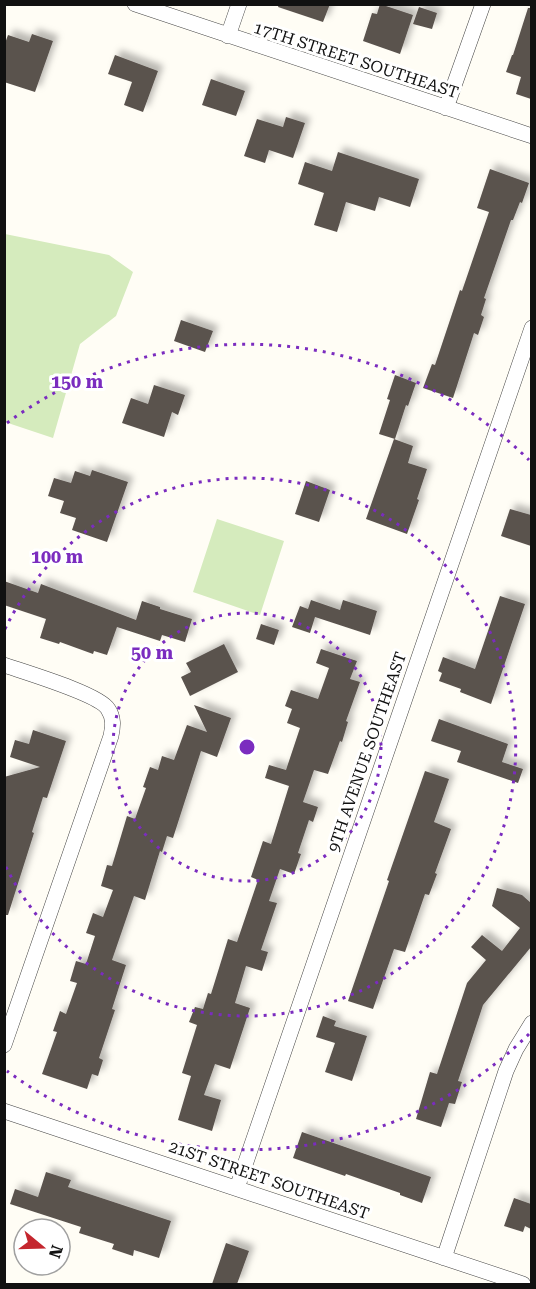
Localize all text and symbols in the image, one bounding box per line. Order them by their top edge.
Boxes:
street label: 17TH STREET SOUTHEAST [251,18,461,102]
text: 150 m [51,371,104,392]
text: 100 m [31,546,84,567]
text: 50 m [131,642,174,663]
street label: 9TH AVENUE SOUTHEAST [324,649,410,855]
centre of rings [237,737,257,757]
street label: 21ST STREET SOUTHEAST [166,1137,372,1223]
north arrow [12,1217,72,1277]
text: N [45,1243,67,1261]

